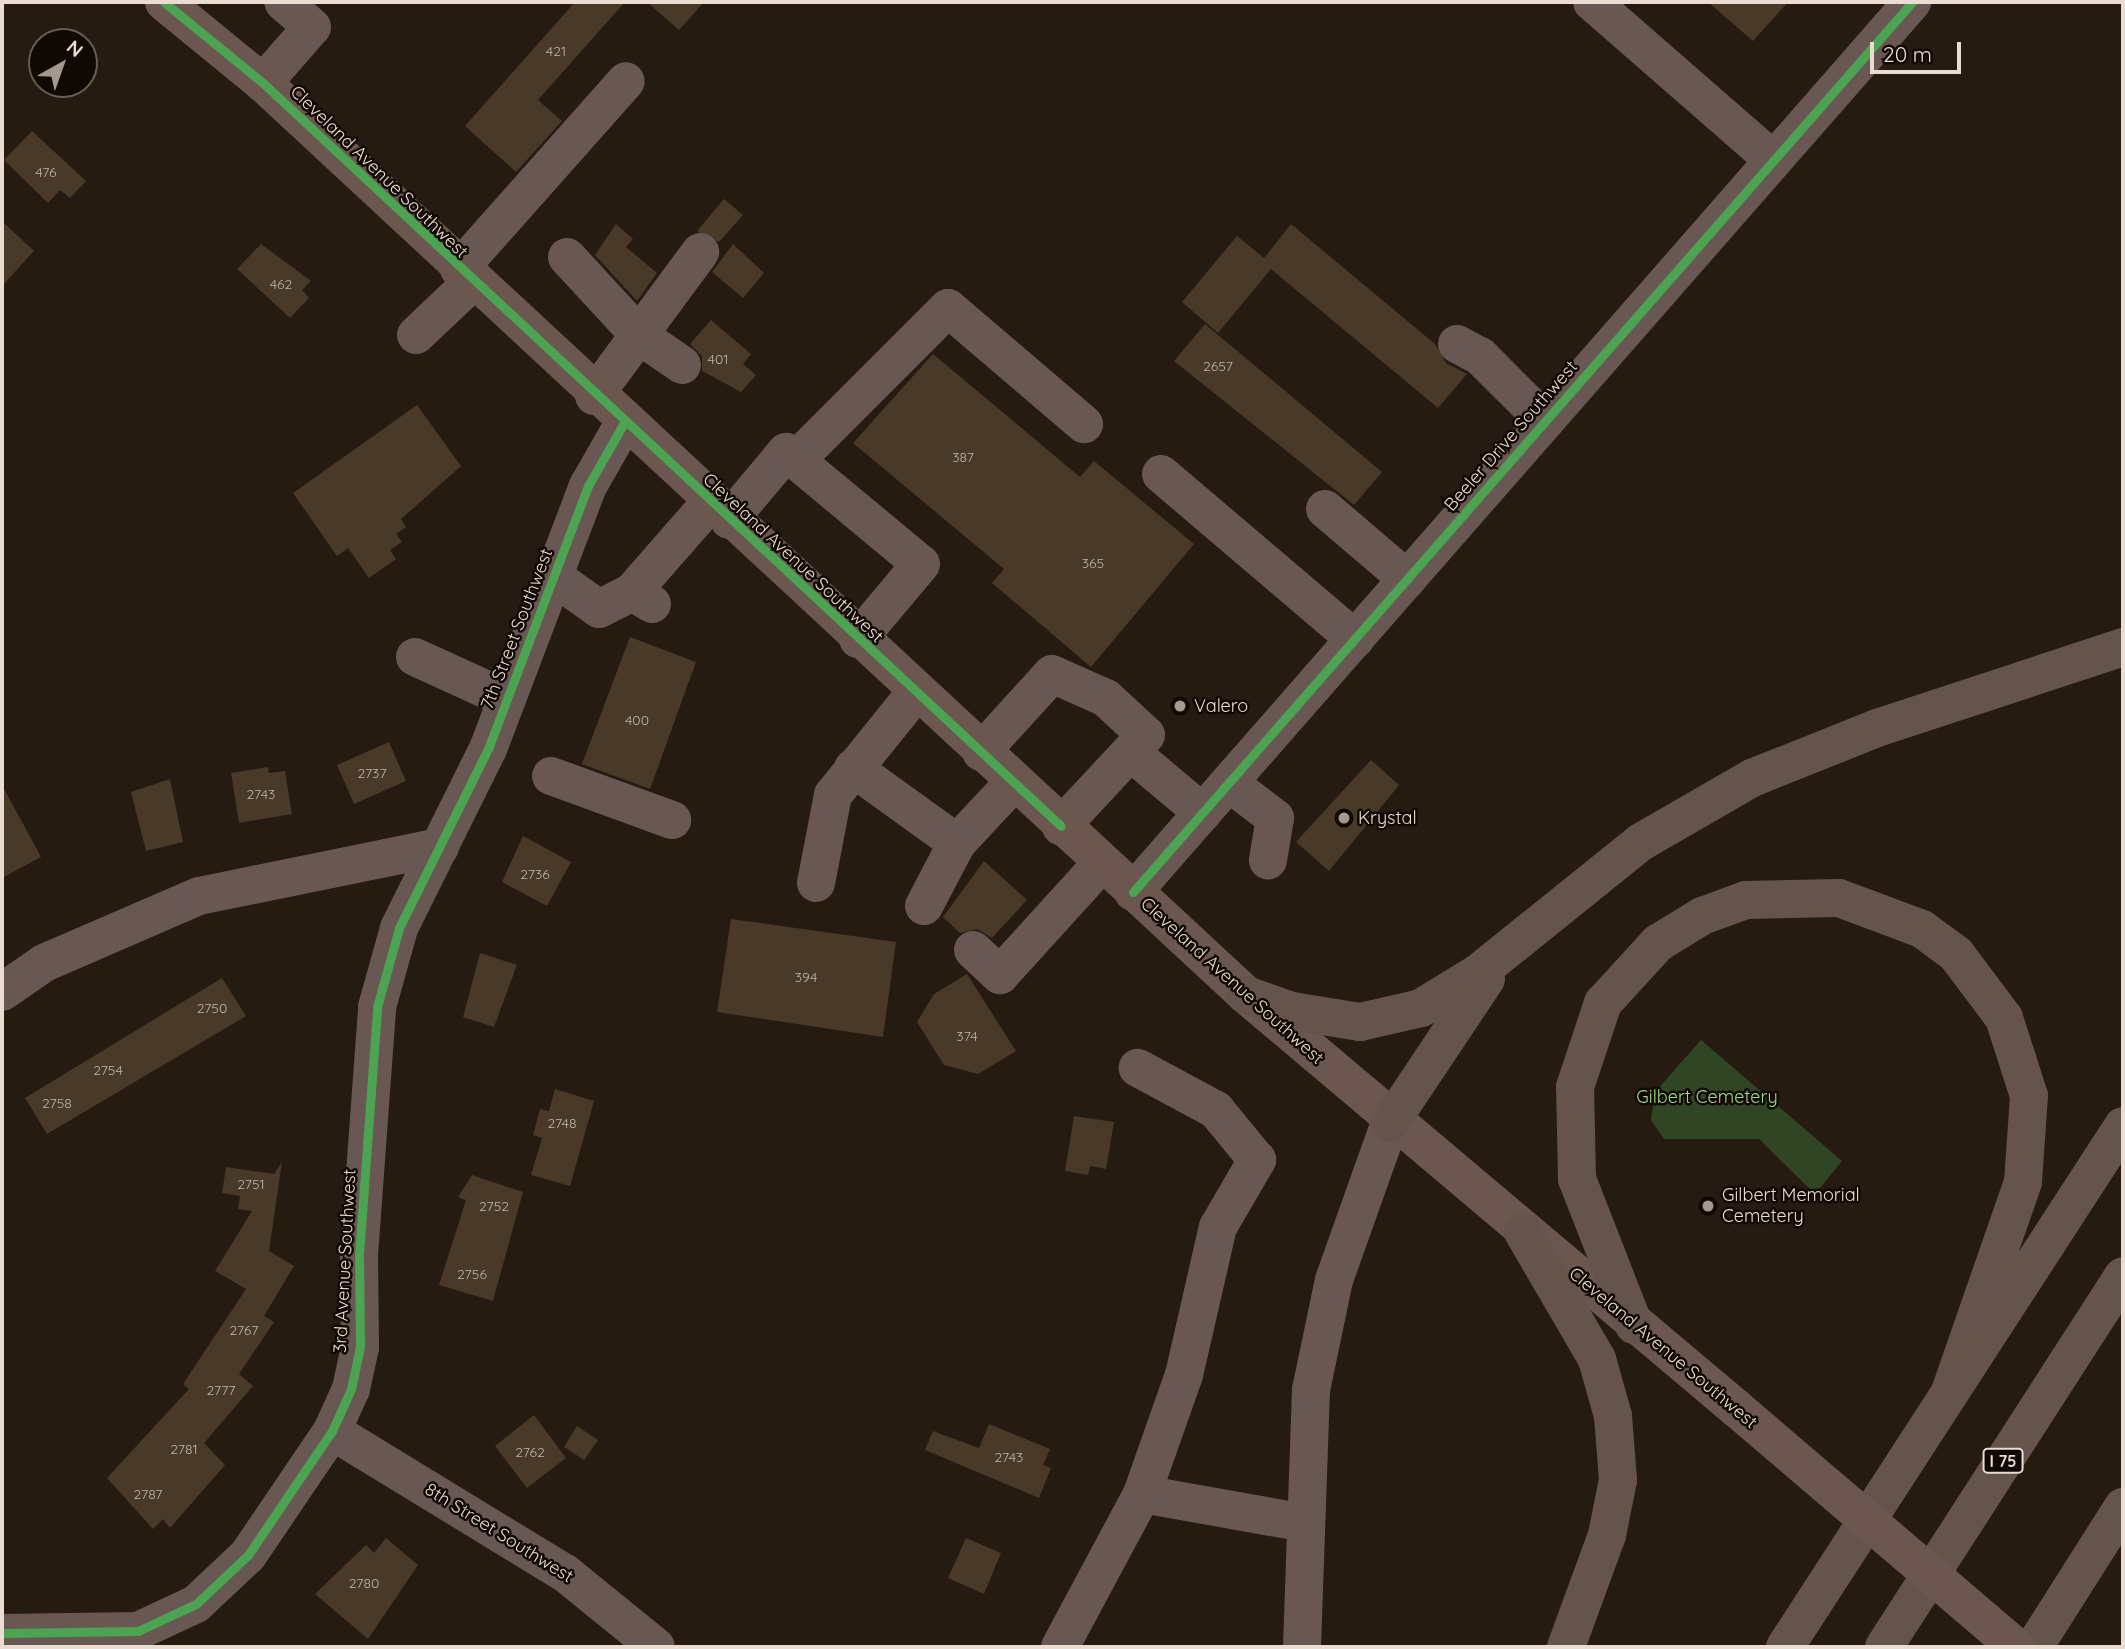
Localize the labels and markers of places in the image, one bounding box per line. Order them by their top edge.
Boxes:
place label: Valero [1194,695,1248,717]
marker: Valero [1172,698,1188,714]
place label: Krystal [1358,807,1417,829]
marker: Krystal [1336,810,1352,826]
place label: Gilbert Memorial Cemetery [1722,1185,1860,1228]
marker: Gilbert Memorial Cemetery [1700,1198,1716,1214]

